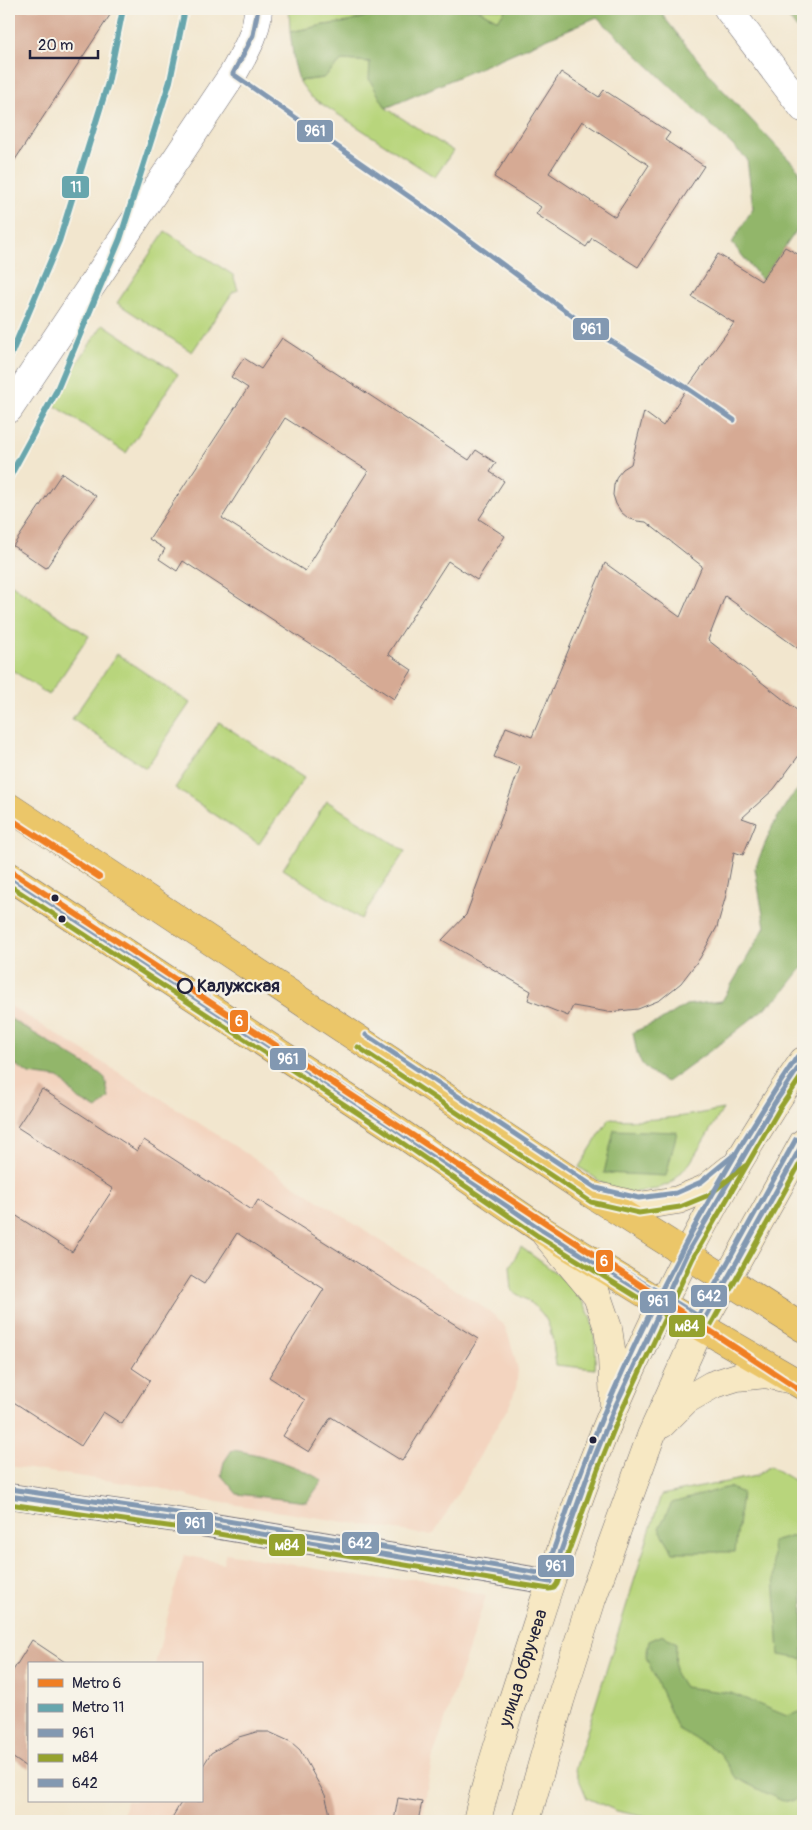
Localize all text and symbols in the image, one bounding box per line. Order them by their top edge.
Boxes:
scale bar [30,28,98,60]
text: 20 m [38,36,73,55]
line badge: 961 [296,119,334,143]
text: 961 [305,123,325,140]
line badge: 11 [61,175,90,199]
text: 11 [71,179,81,196]
line badge: 961 [572,317,610,341]
text: 961 [581,321,601,338]
unlabelled marker [50,893,60,903]
unlabelled marker [57,914,67,924]
place label: Калужская [197,975,280,998]
marker: Калужская [177,978,193,994]
line badge: 6 [229,1009,249,1033]
text: 6 [235,1013,243,1030]
line badge: 961 [269,1047,307,1071]
text: 961 [278,1051,298,1068]
line badge: 6 [595,1249,614,1273]
text: 6 [600,1253,608,1270]
line badge: 642 [690,1284,728,1308]
text: 642 [697,1288,721,1305]
line badge: 961 [639,1290,677,1314]
text: 961 [648,1293,668,1310]
line badge: м84 [668,1314,706,1338]
text: м84 [675,1318,700,1335]
unlabelled marker [588,1435,598,1445]
line badge: 961 [176,1511,214,1535]
text: 961 [185,1515,205,1532]
line badge: 642 [341,1531,380,1555]
line badge: м84 [268,1533,306,1557]
text: 642 [348,1535,372,1552]
text: м84 [275,1537,300,1554]
line badge: 961 [537,1554,575,1578]
text: 961 [546,1558,566,1575]
street label: улица Обручева [494,1606,553,1730]
legend [28,1662,202,1802]
text: Metro 6 [72,1674,121,1693]
text: Metro 11 [72,1698,124,1717]
text: 961 [72,1724,94,1743]
text: м84 [72,1748,98,1767]
text: 642 [72,1774,98,1793]

